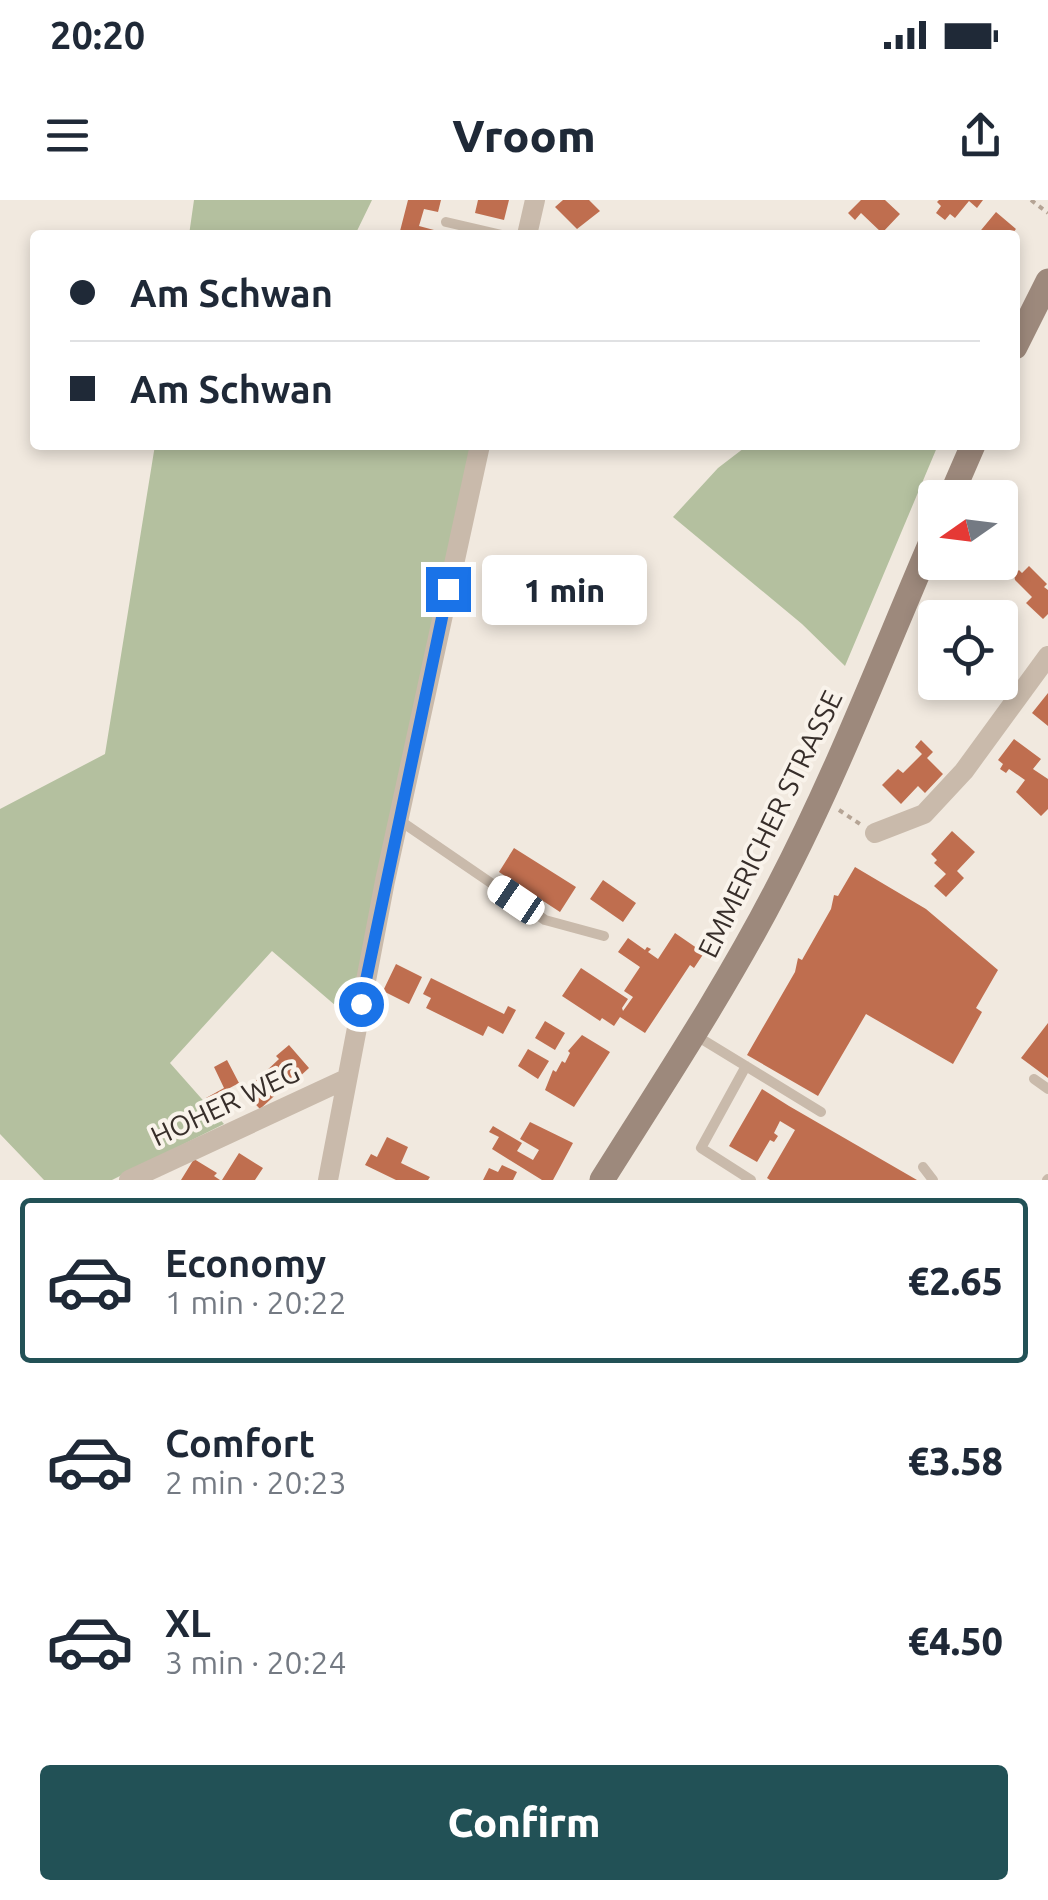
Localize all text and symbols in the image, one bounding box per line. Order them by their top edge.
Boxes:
text: 20:20 [50,14,145,56]
icon: menu [40,108,95,163]
icon: share [953,108,1008,163]
text: Vroom [452,110,596,161]
text: Am Schwan [130,272,333,314]
text: Am Schwan [130,368,333,410]
north arrow [918,480,1018,580]
map controls [918,480,1018,700]
callout: 1 min [483,554,648,624]
route end [426,567,471,612]
text: 1 min [524,572,605,608]
button: locate [918,600,1018,700]
street label: EMMERICHER STRASSE [691,685,848,962]
car [483,871,549,929]
route start [339,982,384,1027]
street label: HOHER WEG [146,1056,304,1151]
icon: car [45,1236,135,1326]
text: Economy [165,1242,326,1284]
text: €2.65 [908,1260,1003,1302]
text: 1 min · 20:22 [165,1284,347,1320]
icon: car [45,1416,135,1506]
text: Comfort [165,1422,315,1464]
text: €3.58 [908,1440,1003,1482]
text: 2 min · 20:23 [165,1464,347,1500]
icon: car [45,1596,135,1686]
text: XL [165,1602,211,1644]
text: €4.50 [908,1620,1003,1662]
text: 3 min · 20:24 [165,1644,347,1680]
button: Confirm [40,1765,1008,1880]

